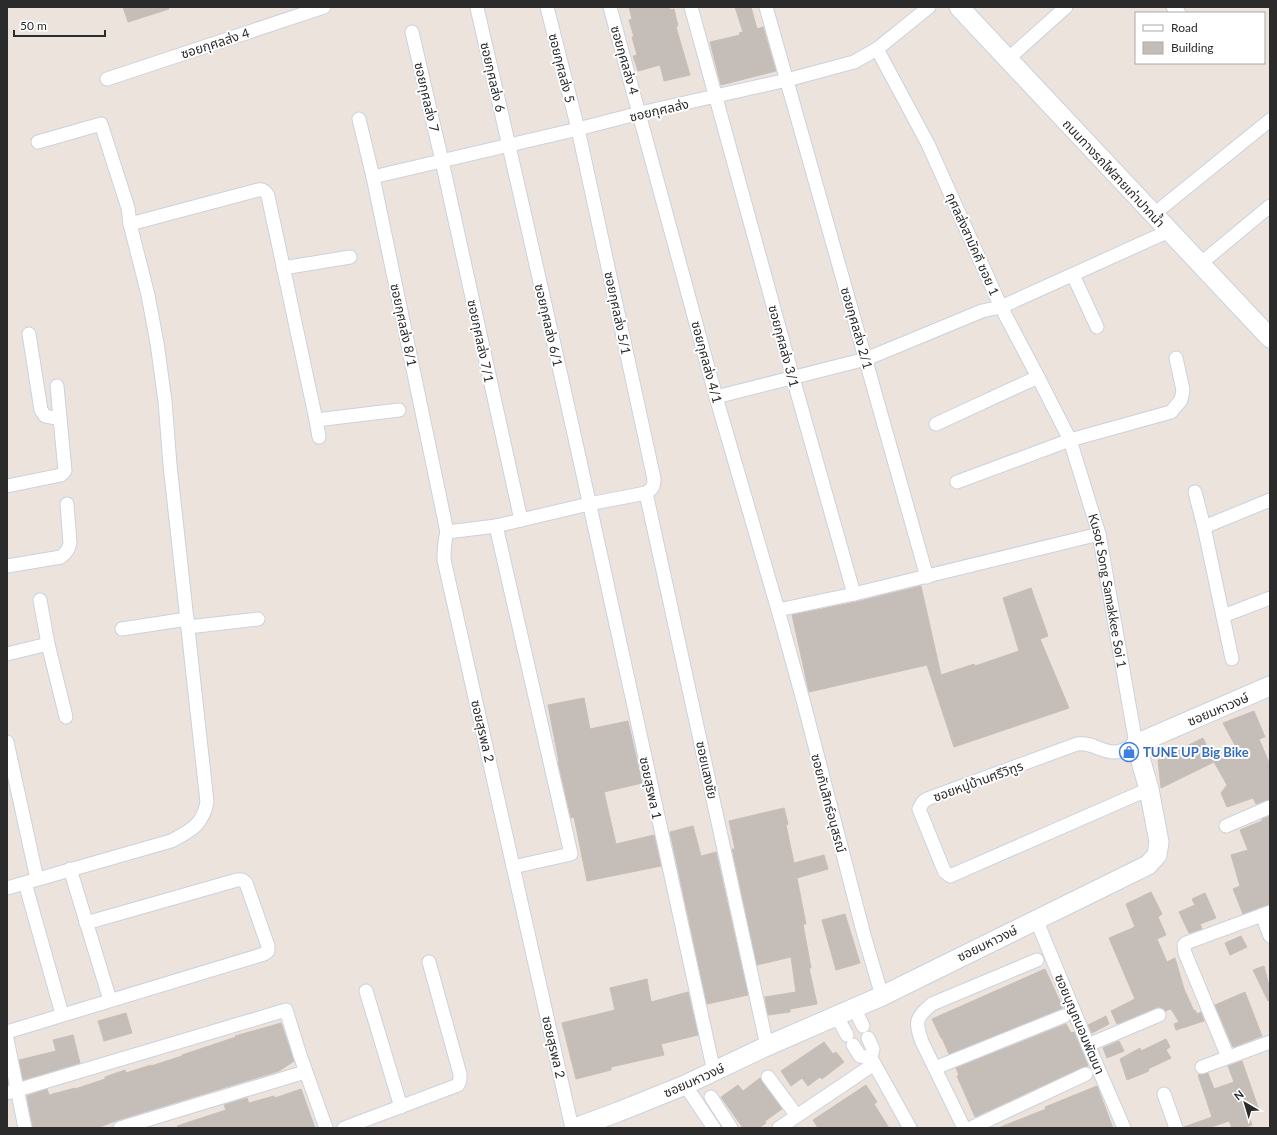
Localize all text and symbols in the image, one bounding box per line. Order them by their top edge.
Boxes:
scale bar [14,12,105,38]
legend [1135,12,1265,64]
text: 50 m [20,18,47,33]
text: Road [1171,20,1198,35]
street label: ซอยกุศลส่ง 4 [179,24,252,62]
street label: ซอยกุศลส่ง 4 [608,24,643,97]
street label: ซอยกุศลส่ง 5 [546,32,578,104]
text: Building [1171,40,1214,55]
street label: ซอยกุศลส่ง 6 [477,41,509,113]
street label: ซอยกุศลส่ง 7 [411,61,443,134]
street label: ซอยกุศลส่ง [628,95,690,125]
street label: ถนนทางรถไฟสายเก่าปากน้ำ [1060,115,1169,230]
street label: กุศลส่งสามัคคี ซอย 1 [943,190,1003,298]
street label: ซอยกุศลส่ง 5/1 [601,270,635,356]
street label: ซอยกุศลส่ง 8/1 [387,282,421,368]
street label: ซอยกุศลส่ง 6/1 [532,282,566,368]
street label: ซอยกุศลส่ง 2/1 [838,285,876,371]
street label: ซอยกุศลส่ง 7/1 [464,298,498,384]
street label: ซอยกุศลส่ง 3/1 [765,303,803,389]
street label: ซอยกุศลส่ง 4/1 [688,319,726,405]
street label: Kusot Song Samakkee Soi 1 [1085,511,1130,669]
street label: ซอยมหาวงษ์ [1185,689,1251,729]
street label: ซอยสุรพล 2 [468,698,498,764]
street label: ซอยแสงชัย [693,739,721,801]
shop icon: TUNE UP Big Bike [1118,741,1140,763]
place label: TUNE UP Big Bike [1143,744,1249,760]
street label: ซอยกันสิทธ์อนุสรณ์ [808,752,850,854]
street label: ซอยสุรพล 1 [637,755,665,821]
street label: ซอยหมู่บ้านศรีวิฑูร [931,757,1025,805]
street label: ซอยมหาวงษ์ [954,922,1020,964]
street label: ซอยบุญถนอมพัฒนา [1052,971,1108,1077]
street label: ซอยสุรพล 2 [539,1014,569,1080]
street label: ซอยมหาวงษ์ [661,1059,727,1101]
north arrow [1225,1083,1265,1123]
text: N [1231,1087,1246,1102]

